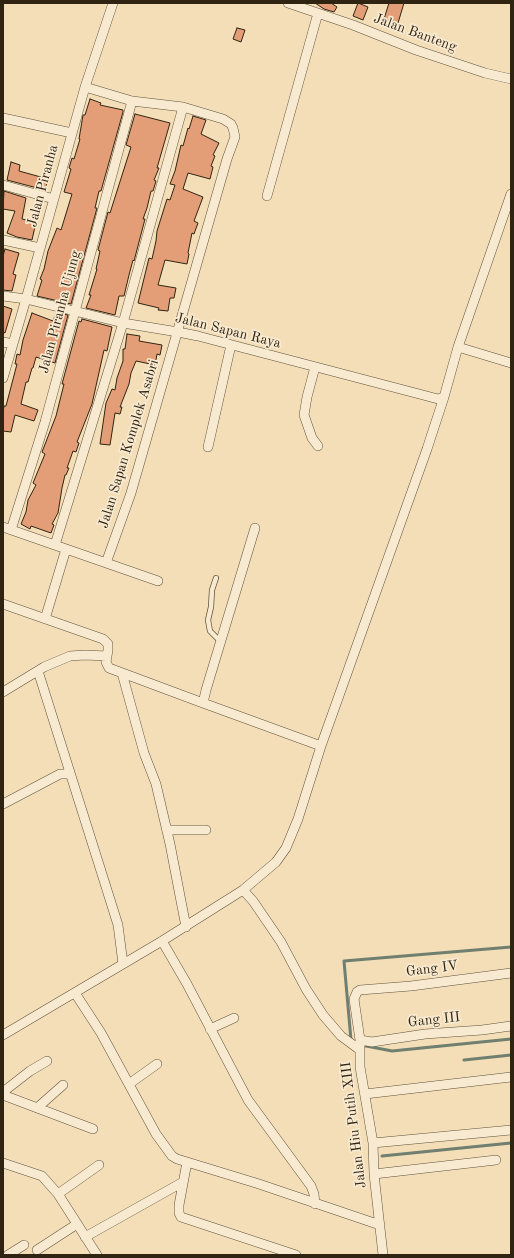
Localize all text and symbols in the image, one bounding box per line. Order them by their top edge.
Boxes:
street label: Jalan Banteng [371,10,459,56]
street label: Jalan Piranha [24,143,62,229]
street label: Jalan Piranha Ujung [36,249,84,375]
street label: Jalan Sapan Raya [173,310,283,352]
street label: Jalan Sapan Komplek Asabri [95,358,163,530]
street label: Gang IV [405,957,459,981]
street label: Gang III [407,1009,461,1031]
street label: Jalan Hiu Putih XIII [338,1061,370,1189]

